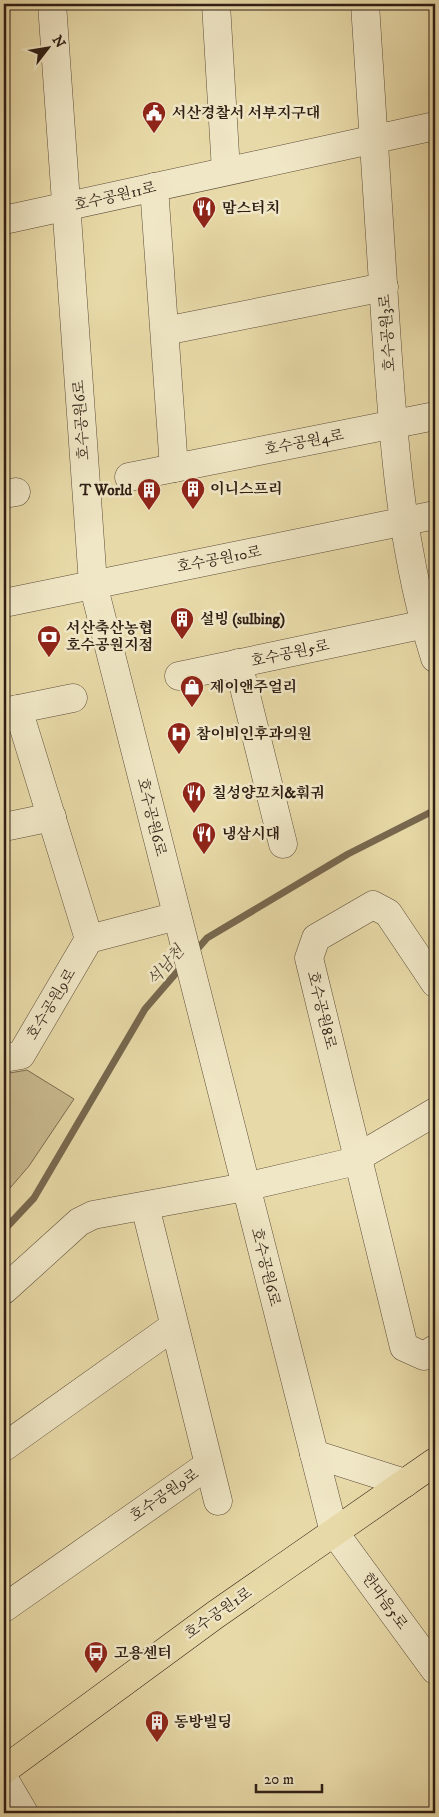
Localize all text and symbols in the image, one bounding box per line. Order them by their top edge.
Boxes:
north arrow [22,22,72,72]
text: N [48,32,69,52]
public building icon: 서산경찰서 서부지구대 [141,100,167,134]
place label: 서산경찰서 서부지구대 [172,104,320,123]
street label: 호수공원11로 [72,178,158,215]
restaurant icon: 맘스터치 [191,195,217,229]
place label: 맘스터치 [222,199,280,218]
street label: 호수공원3로 [375,293,400,373]
street label: 호수공원6로 [69,379,94,461]
street label: 호수공원4로 [262,425,346,460]
building icon: 이니스프리 [180,476,206,510]
building icon: T World [136,477,162,511]
place label: 이니스프리 [210,480,282,499]
place label: T World [79,481,133,500]
street label: 호수공원10로 [175,542,264,577]
building icon: 설빙 (sulbing) [169,606,195,640]
place label: 설빙 (sulbing) [200,610,285,629]
place label: 서산축산농협 호수공원지점 [66,619,153,655]
bank icon: 서산축산농협 호수공원지점 [36,624,62,658]
street label: 호수공원5로 [249,636,332,671]
shop icon: 제이앤주얼리 [179,674,205,708]
place label: 제이앤주얼리 [210,678,297,697]
hospital icon: 참이비인후과의원 [166,721,192,755]
place label: 참이비인후과의원 [196,725,312,744]
street label: 호수공원6로 [133,776,171,859]
restaurant icon: 칠성양꼬치&훠궈 [181,780,207,814]
place label: 칠성양꼬치&훠궈 [212,784,325,803]
restaurant icon: 냉삼시대 [191,821,217,855]
place label: 냉삼시대 [222,825,280,844]
water label: 석남천 [143,940,190,990]
street label: 호수공원9로 [23,965,80,1043]
street label: 호수공원8로 [303,969,341,1052]
street label: 호수공원6로 [247,1226,285,1309]
street label: 호수공원9로 [126,1464,203,1526]
street label: 한마음5로 [358,1569,412,1634]
street label: 호수공원1로 [181,1583,256,1644]
bus stop icon: 고용센터 [83,1640,109,1674]
place label: 고용센터 [114,1644,172,1663]
building icon: 동방빌딩 [144,1709,170,1743]
place label: 동방빌딩 [174,1713,232,1732]
scale bar [256,1762,323,1794]
text: 20 m [264,1770,294,1789]

